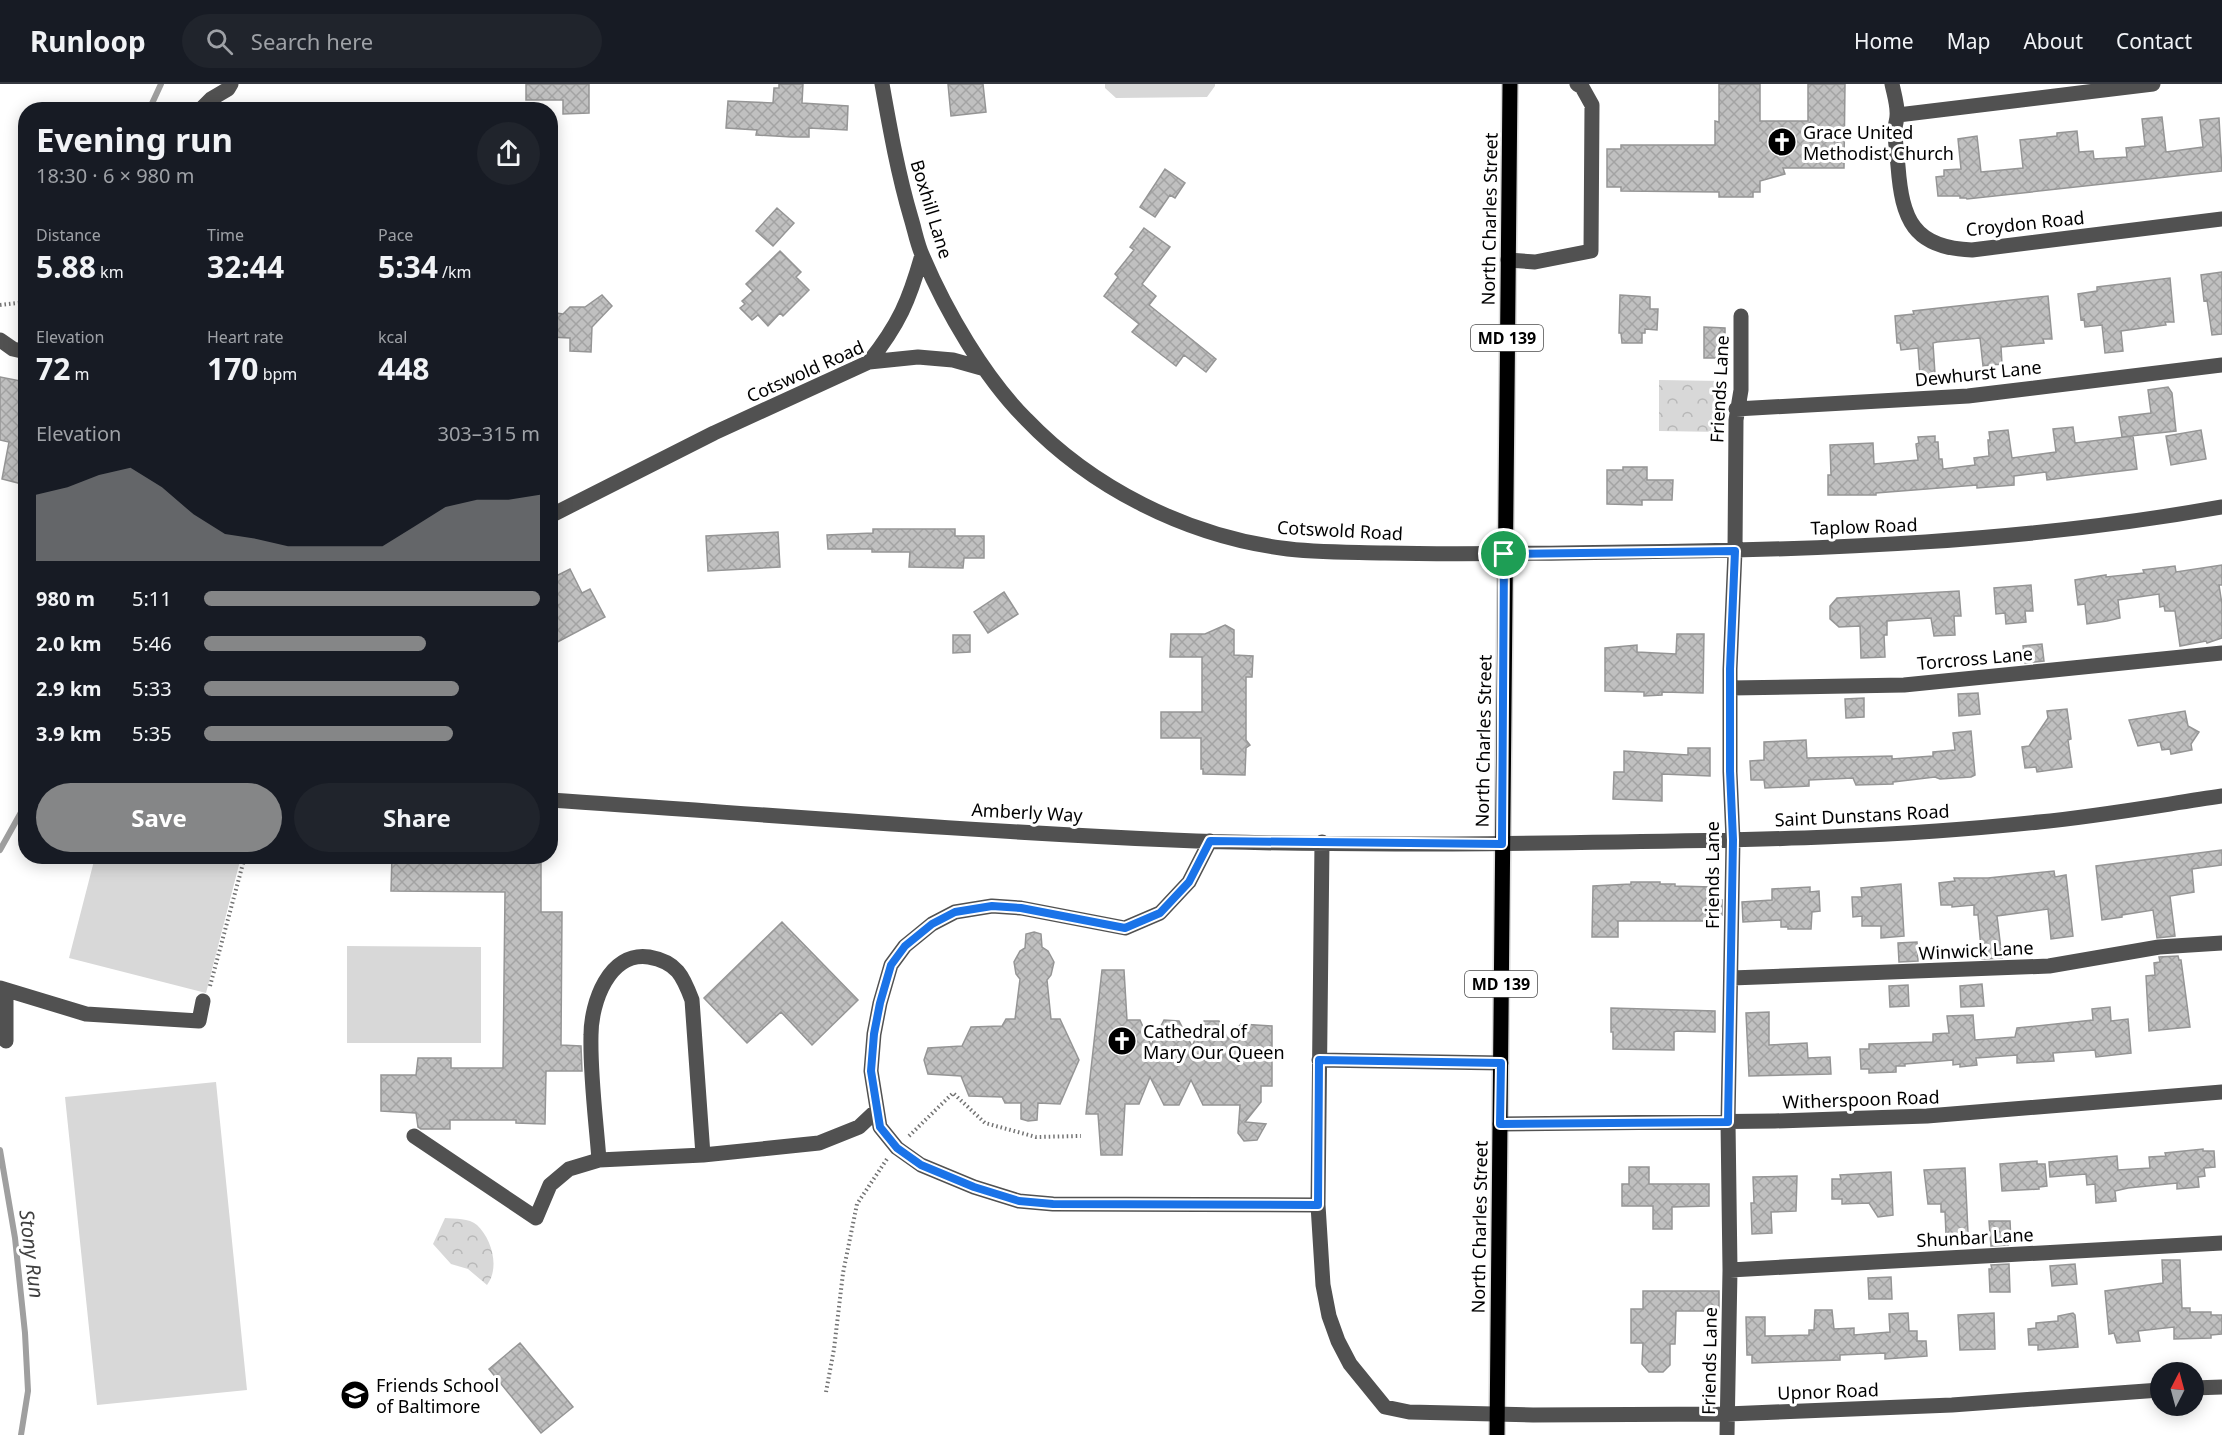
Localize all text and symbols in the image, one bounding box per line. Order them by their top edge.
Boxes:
search box [182,14,602,68]
text: Runloop [30,22,146,60]
icon: search [203,25,236,58]
text: Search here [251,26,373,56]
text: Home [1854,27,1914,55]
text: Map [1947,27,1990,55]
text: About [2023,27,2083,55]
text: Contact [2116,27,2192,55]
text: Evening run [36,117,233,162]
place label: Grace United Methodist Church [1803,120,1954,165]
button: share [477,122,540,185]
church icon: Grace United Methodist Church [1766,126,1798,158]
street label: North Charles Street [1475,132,1503,306]
street label: Boxhill Lane [906,157,958,261]
text: 18:30 · 6 × 980 m [36,162,194,189]
street label: Croydon Road [1964,205,2086,241]
text: Distance [36,224,101,246]
text: Time [207,224,244,246]
text: Pace [378,224,413,246]
text: 5.88 [36,246,96,287]
text: 32:44 [207,246,284,287]
text: 5:34 [378,246,438,287]
text: km [96,261,124,283]
text: /km [438,261,472,283]
road number: MD 139 [1471,325,1543,351]
text: Elevation [36,326,104,348]
text: Heart rate [207,326,283,348]
text: kcal [378,326,407,348]
street label: Cotswold Road [743,334,867,408]
street label: Friends Lane [1704,335,1734,443]
text: 72 [36,348,70,389]
text: 170 [207,348,258,389]
text: 448 [378,348,429,389]
street label: Dewhurst Lane [1913,354,2043,392]
text: m [70,363,89,385]
text: bpm [258,363,297,385]
text: Elevation [36,420,121,447]
text: 303–315 m [437,420,540,447]
street label: Taplow Road [1810,512,1918,540]
street label: Cotswold Road [1276,515,1404,545]
pin [1478,528,1529,579]
icon: arrive [1487,537,1520,570]
text: 980 m [36,585,95,612]
text: 5:11 [132,585,172,612]
text: 2.0 km [36,630,102,657]
text: 5:46 [132,630,172,657]
street label: Torcross Lane [1916,641,2034,675]
street label: North Charles Street [1469,654,1497,828]
text: 2.9 km [36,675,102,702]
text: 5:33 [132,675,172,702]
text: 3.9 km [36,720,102,747]
text: 5:35 [132,720,172,747]
button: Save [36,783,282,852]
button: Share [294,783,540,852]
street label: Amberly Way [971,797,1084,827]
street label: Saint Dunstans Road [1774,798,1950,832]
street label: Friends Lane [1700,821,1724,929]
street label: Winwick Lane [1918,935,2034,965]
road number: MD 139 [1465,971,1537,997]
place label: Cathedral of Mary Our Queen [1143,1019,1285,1064]
church icon: Cathedral of Mary Our Queen [1106,1025,1138,1057]
street label: Witherspoon Road [1782,1084,1940,1114]
street label: North Charles Street [1465,1140,1493,1314]
water label: Stony Run [13,1208,51,1300]
street label: Shunbar Lane [1916,1222,2034,1252]
street label: Friends Lane [1696,1307,1722,1415]
north arrow [2150,1362,2204,1416]
map controls [2150,1362,2204,1416]
place label: Friends School of Baltimore [376,1373,499,1418]
street label: Upnor Road [1777,1377,1879,1405]
school or university icon: Friends School of Baltimore [339,1379,371,1411]

